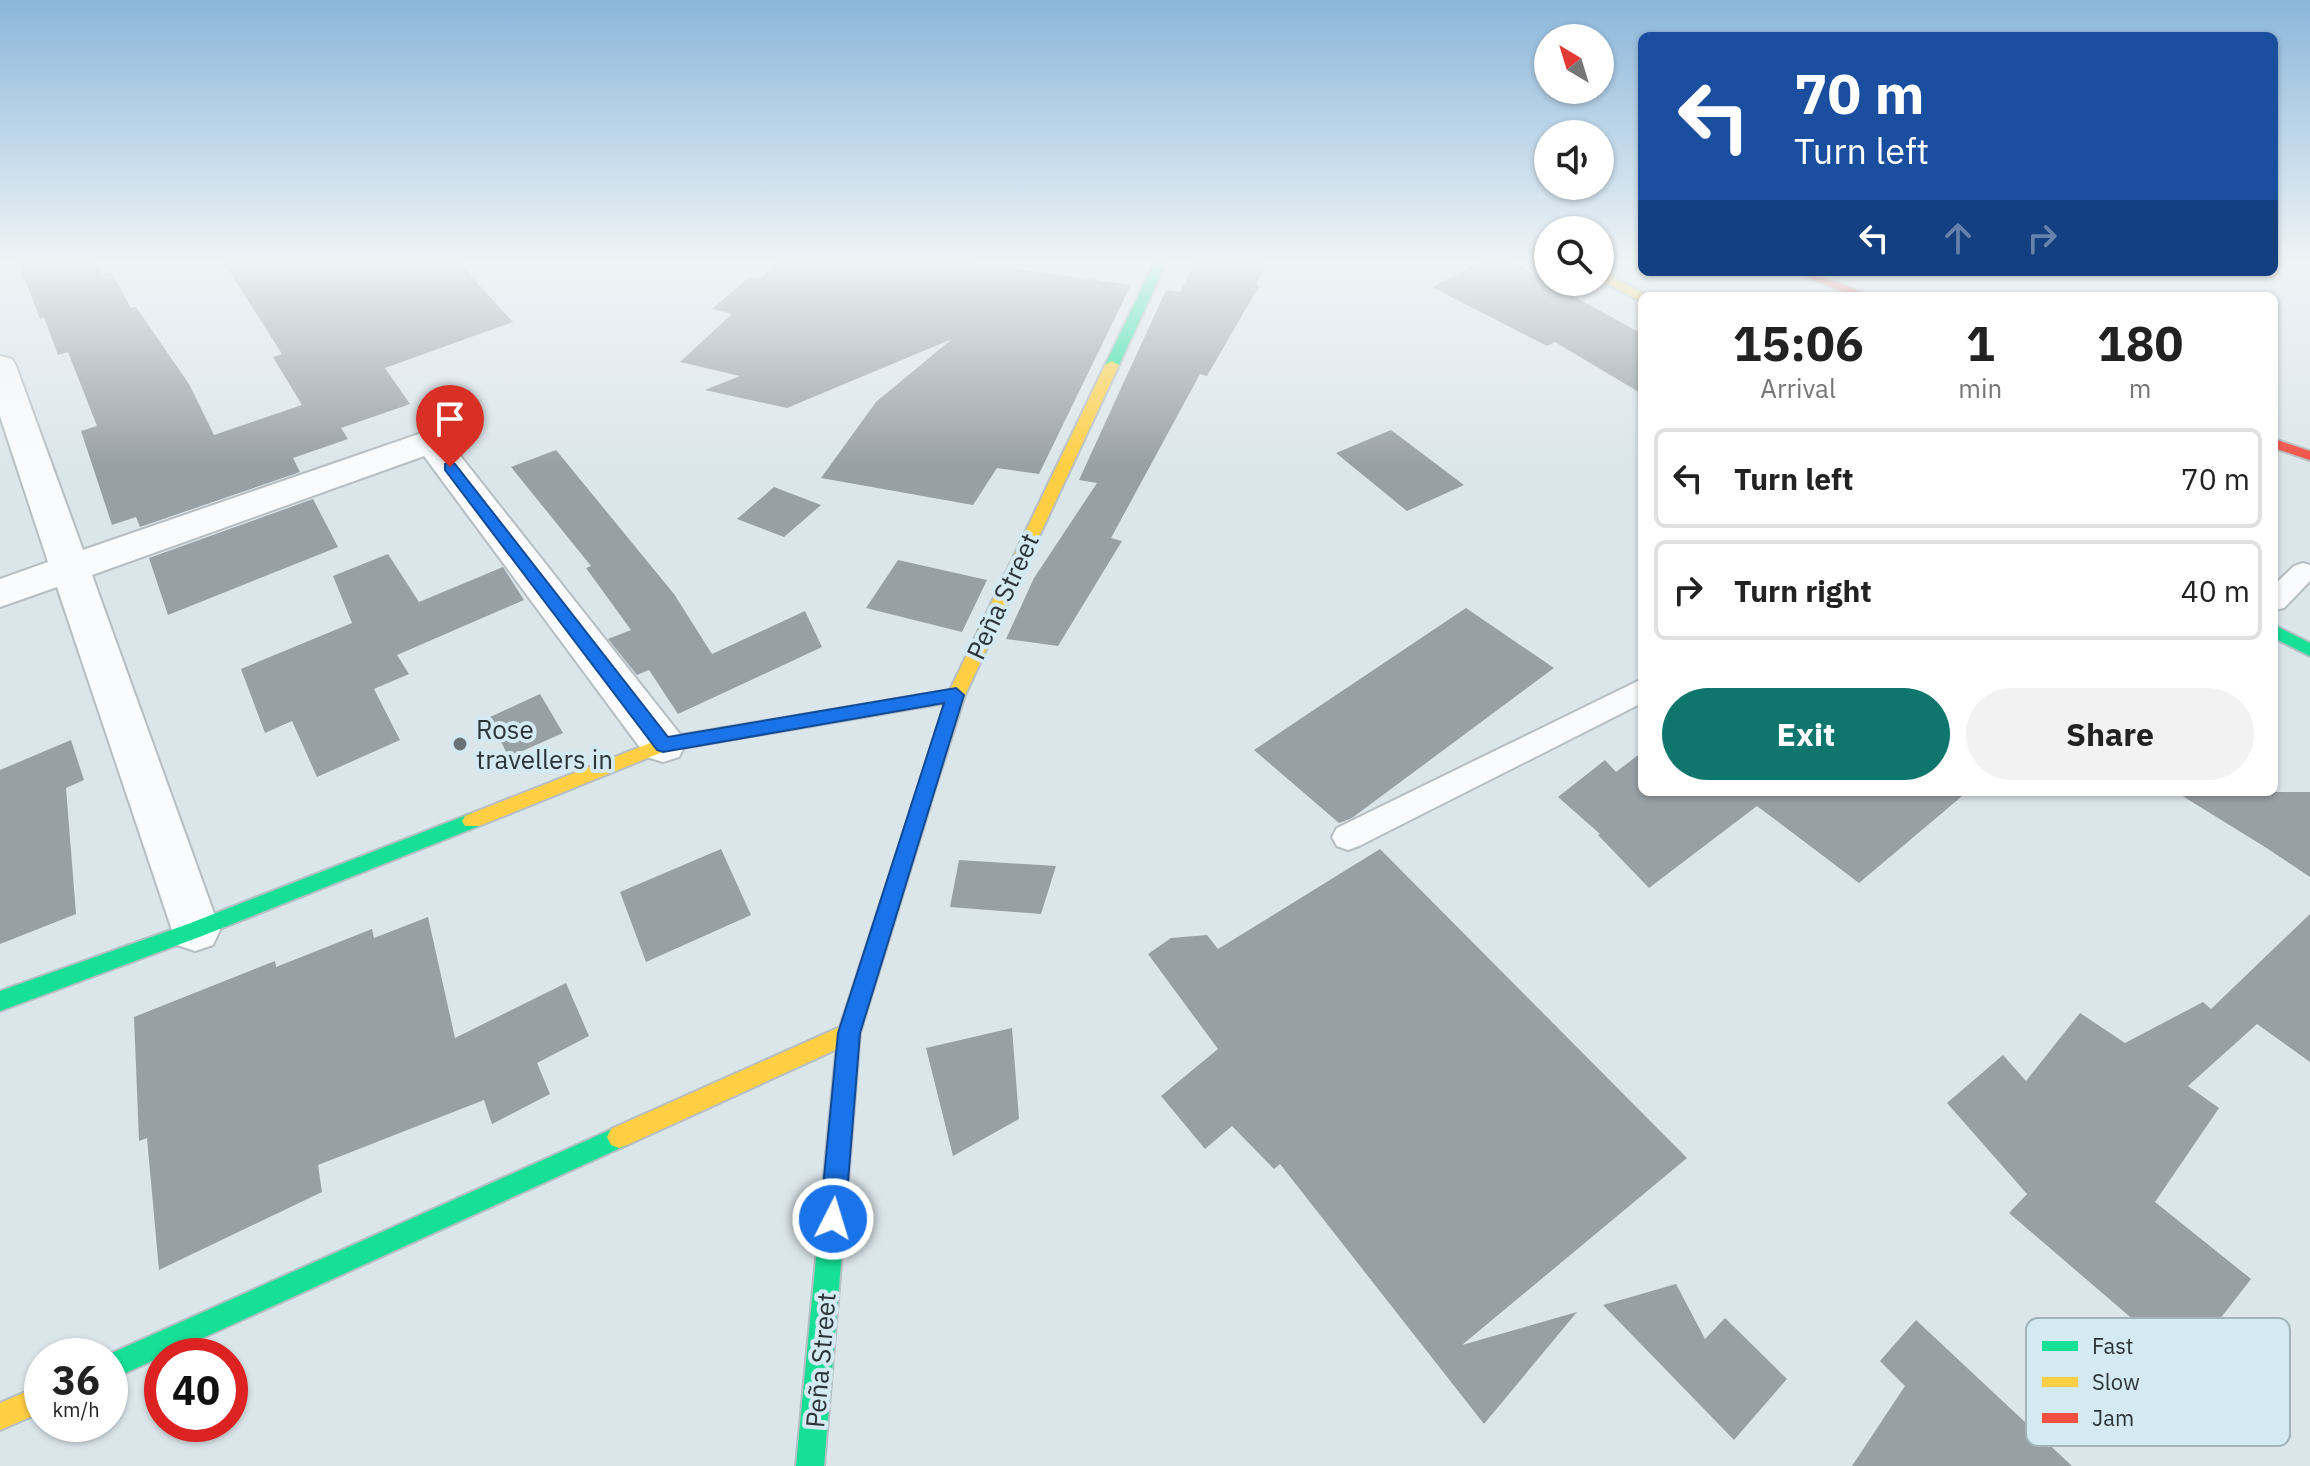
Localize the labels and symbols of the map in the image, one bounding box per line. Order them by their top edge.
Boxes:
north arrow [1534,24,1614,104]
pin [416,385,484,467]
street label: Peña Street [958,527,1046,665]
place label: Rose travellers in [476,712,613,776]
marker: Rose travellers in [451,735,469,753]
position arrow [791,1177,875,1261]
street label: Peña Street [797,1291,843,1429]
legend [2026,1318,2290,1446]
text: Fast [2092,1331,2133,1360]
speed limit sign: 40 [144,1338,248,1442]
text: Slow [2092,1367,2140,1396]
text: Jam [2092,1403,2134,1432]

